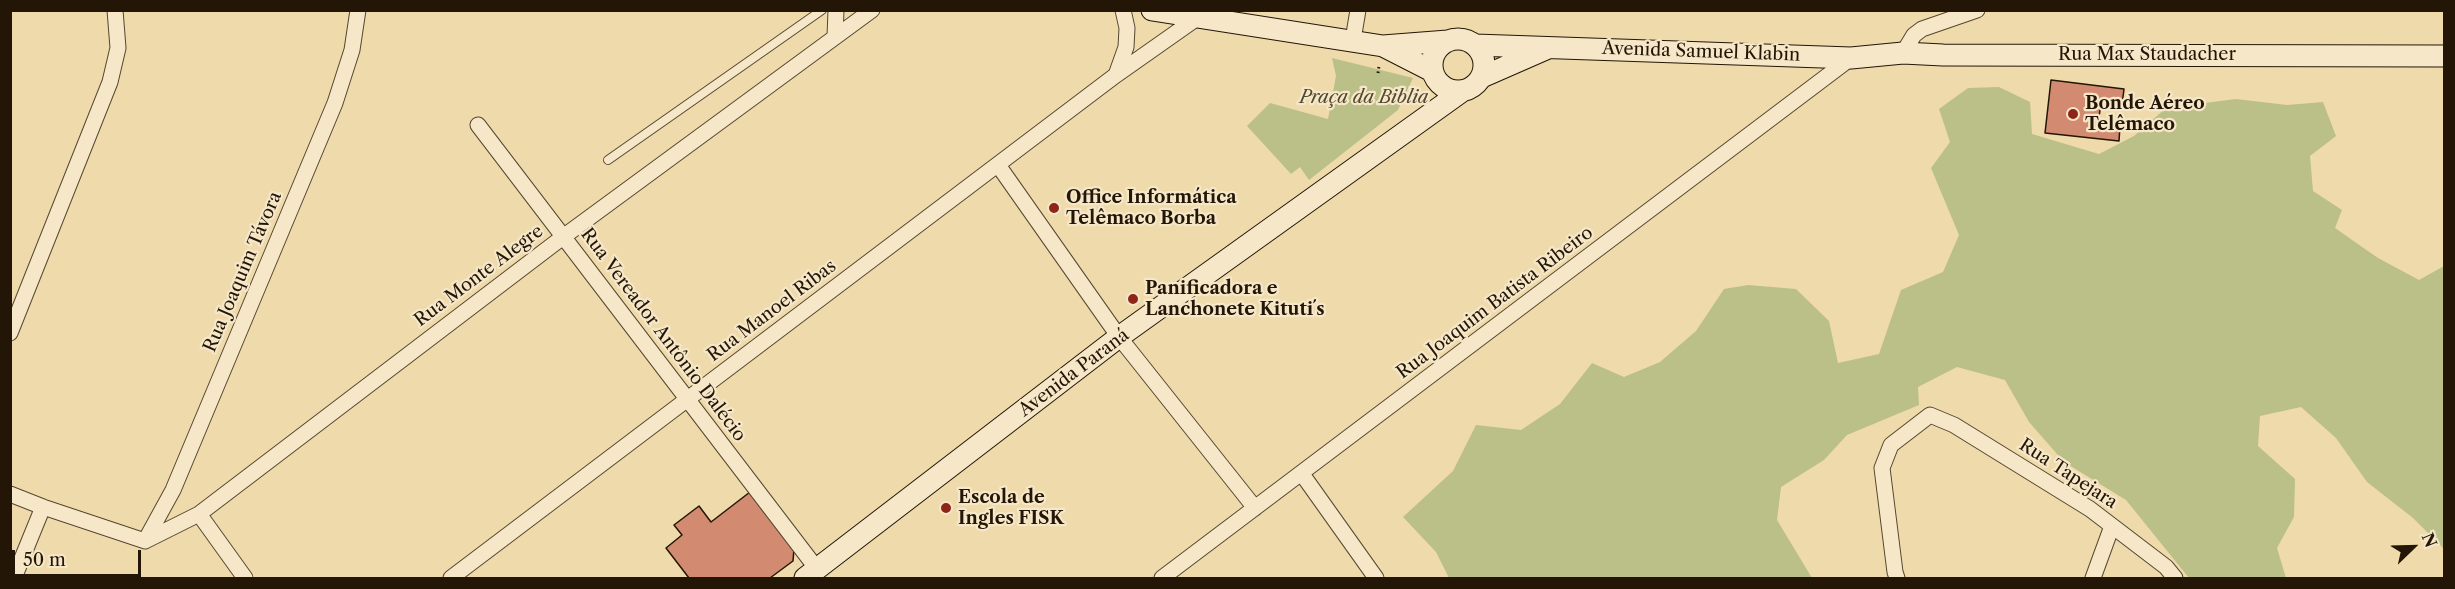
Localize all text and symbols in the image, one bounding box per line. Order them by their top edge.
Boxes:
street label: Avenida Samuel Klabin [1602,38,1800,66]
street label: Rua Max Staudacher [2058,44,2236,66]
park label: Praça da Biblia [1299,87,1429,109]
place label: Bonde Aéreo Telêmaco [2085,93,2205,136]
marker: Bonde Aéreo Telêmaco [2066,107,2080,121]
place label: Office Informática Telêmaco Borba [1066,187,1237,230]
street label: Rua Joaquim Távora [199,188,287,356]
marker: Office Informática Telêmaco Borba [1047,201,1061,215]
street label: Rua Monte Alegre [410,221,548,331]
street label: Rua Joaquim Batista Ribeiro [1393,222,1597,384]
street label: Rua Vereador Antônio Dalécio [576,224,750,446]
street label: Rua Manoel Ribas [703,256,841,366]
place label: Panificadora e Lanchonete Kituti´s [1145,278,1325,320]
marker: Panificadora e Lanchonete Kituti´s [1126,292,1140,306]
street label: Avenida Paraná [1015,325,1133,421]
street label: Rua Tapejara [2015,434,2121,514]
place label: Escola de Ingles FISK [958,487,1064,530]
marker: Escola de Ingles FISK [939,501,953,515]
north arrow [2383,517,2443,577]
text: N [2418,530,2441,550]
scale bar [15,538,144,576]
text: 50 m [23,549,66,571]

